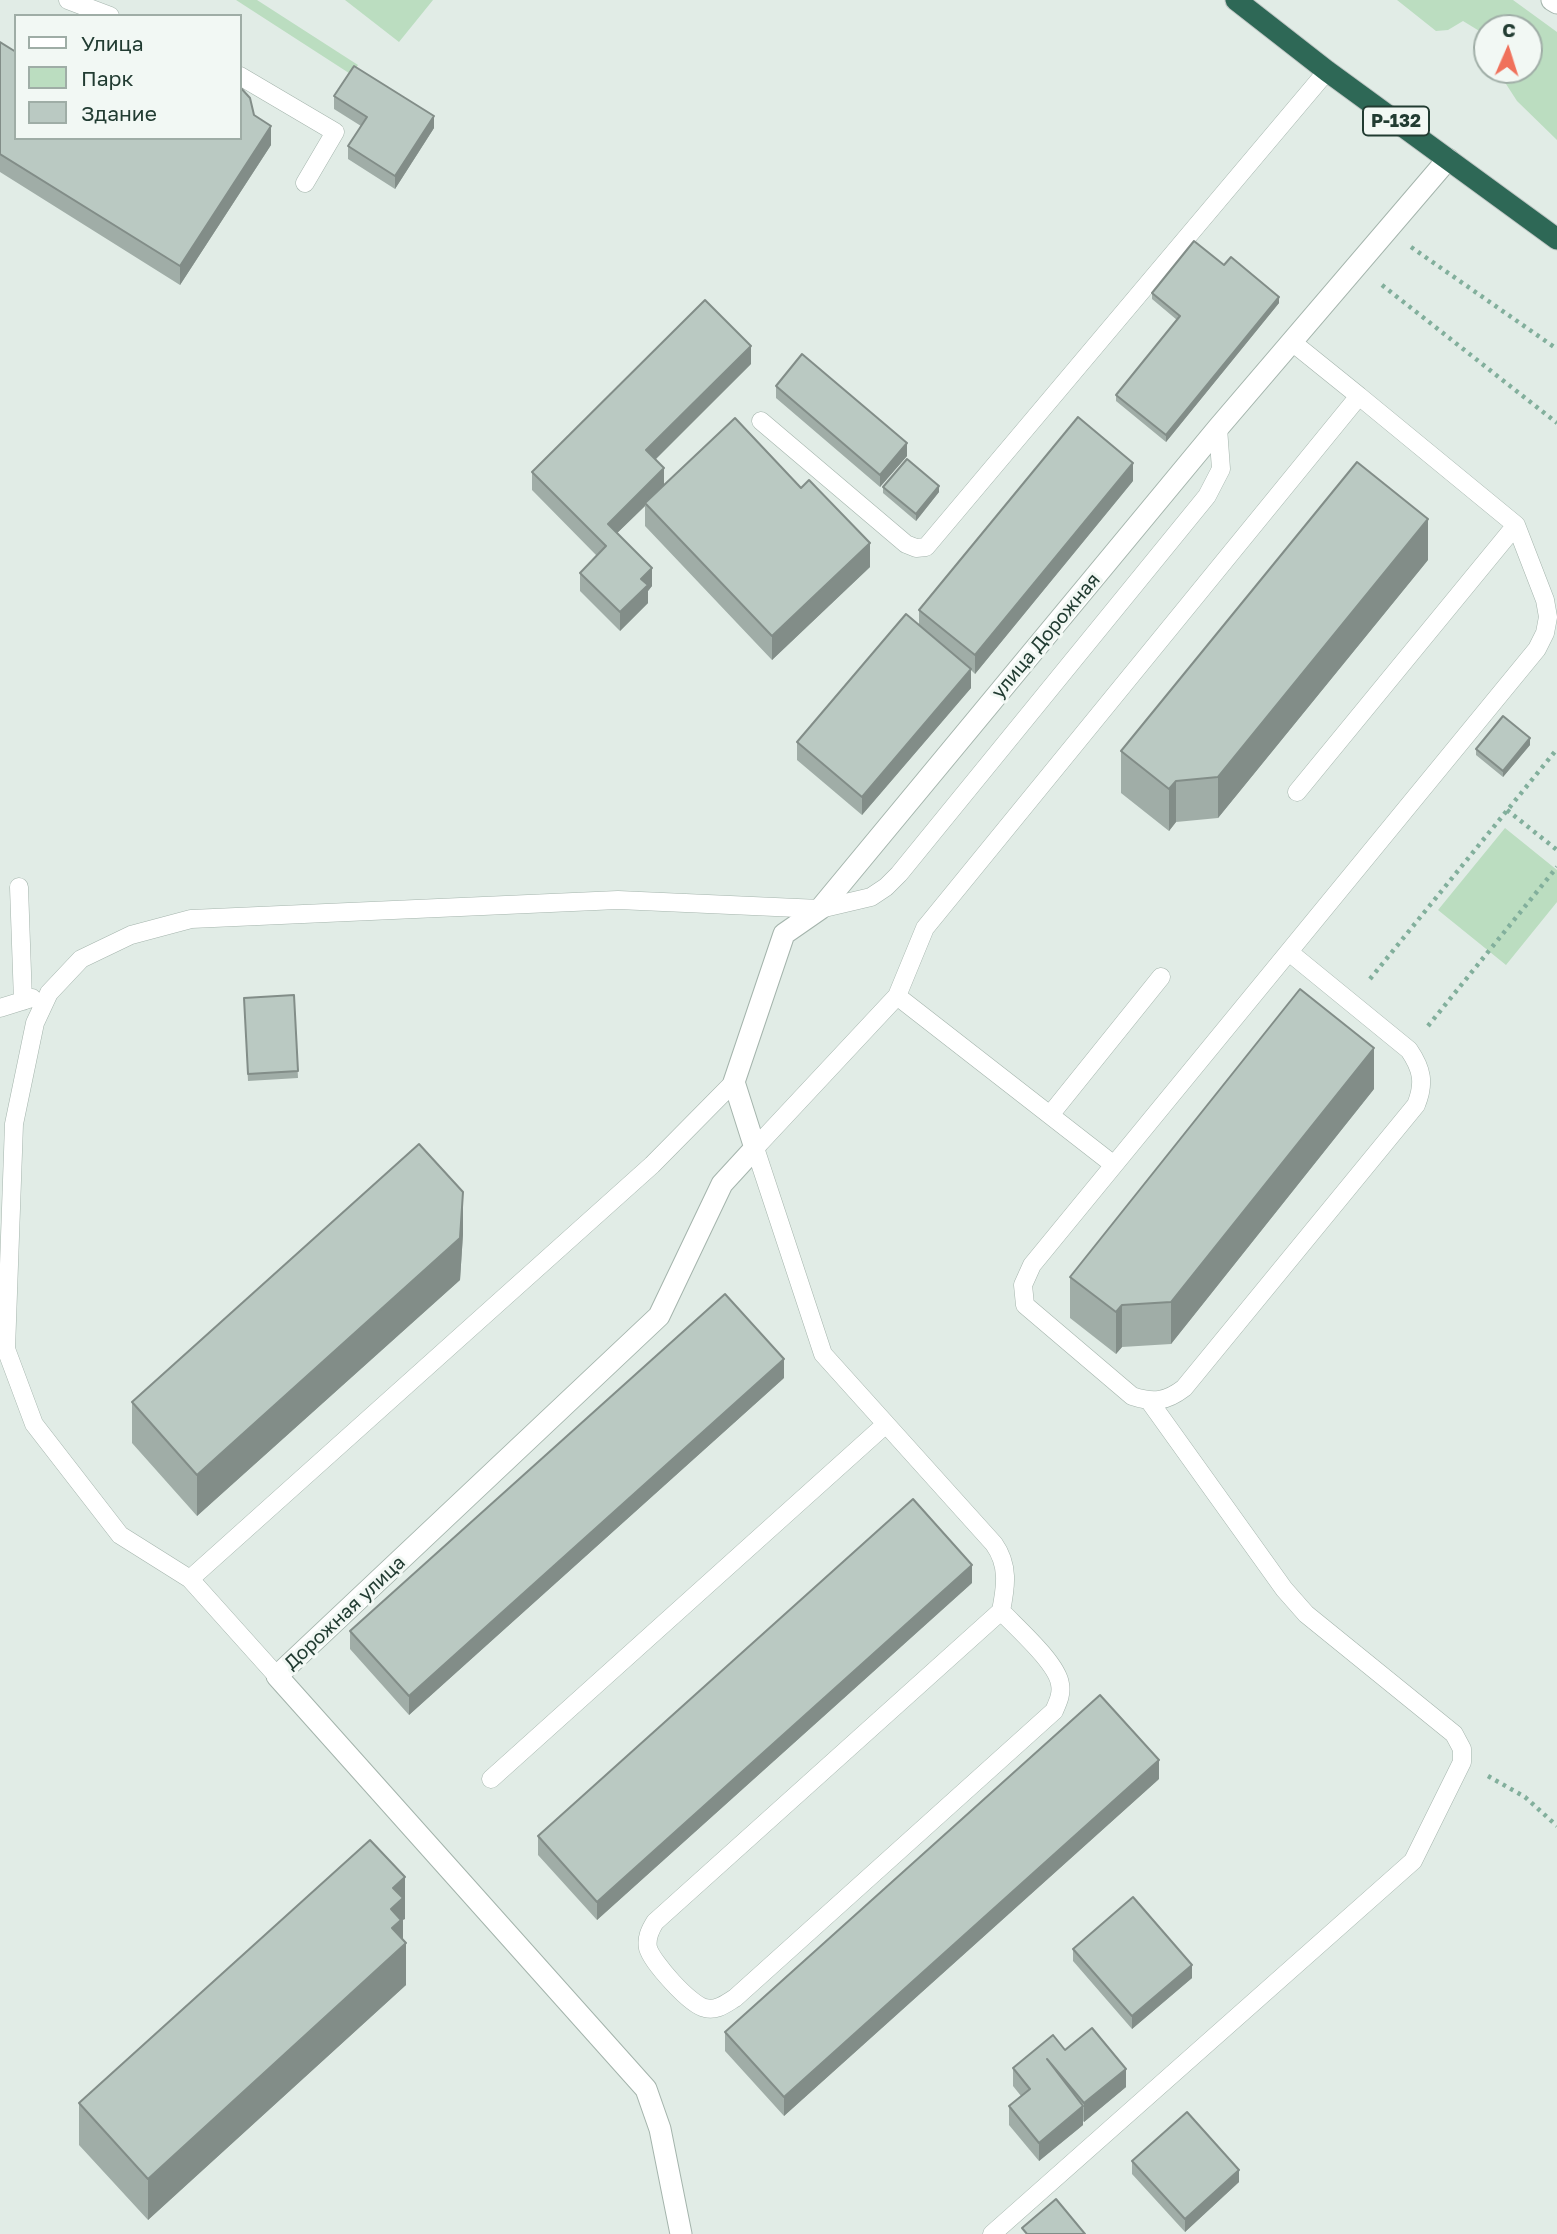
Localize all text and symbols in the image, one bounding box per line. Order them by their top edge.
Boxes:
legend [14,14,242,140]
north arrow [1473,14,1543,84]
text: С [1502,18,1516,41]
text: Улица [81,30,144,56]
text: Парк [81,65,134,91]
text: Здание [81,100,157,126]
road number: Р-132 [1363,106,1429,136]
street label: улица Дорожная [987,569,1105,703]
street label: Дорожная улица [280,1551,410,1675]

